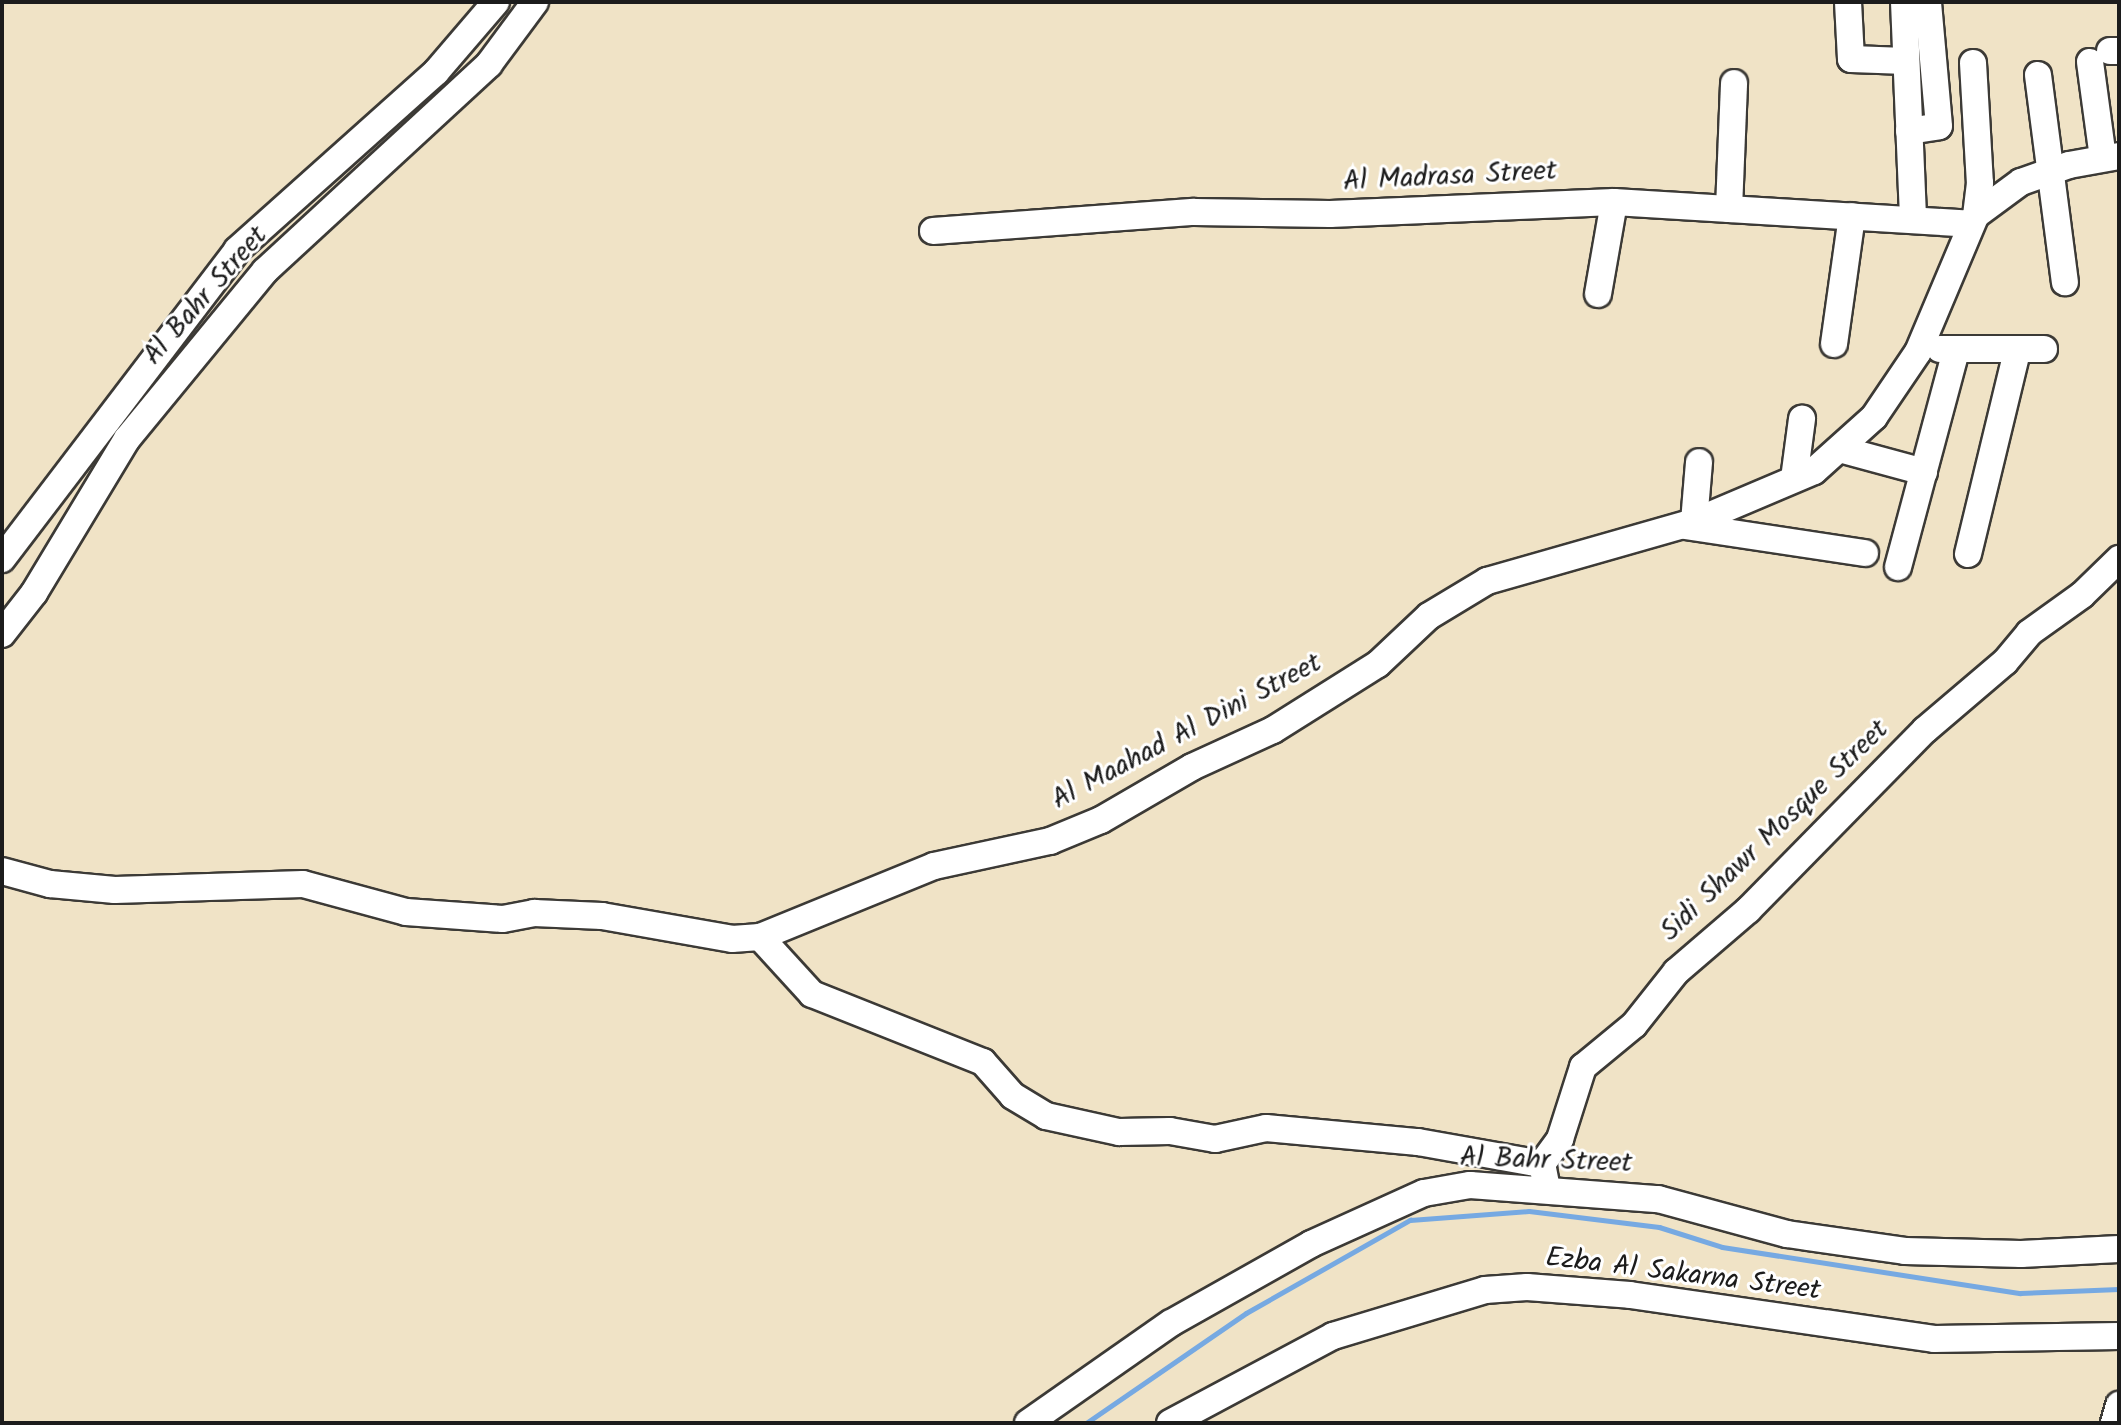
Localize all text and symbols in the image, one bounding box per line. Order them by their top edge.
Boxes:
street label: Al Madrasa Street [1342,155,1558,199]
street label: Al Bahr Street [137,220,275,372]
street label: Al Maahad Al Dini Street [1046,647,1328,817]
street label: Sidi Shawr Mosque Street [1654,713,1896,949]
street label: Al Bahr Street [1459,1141,1633,1181]
street label: Ezba Al Sakarna Street [1544,1241,1822,1309]

